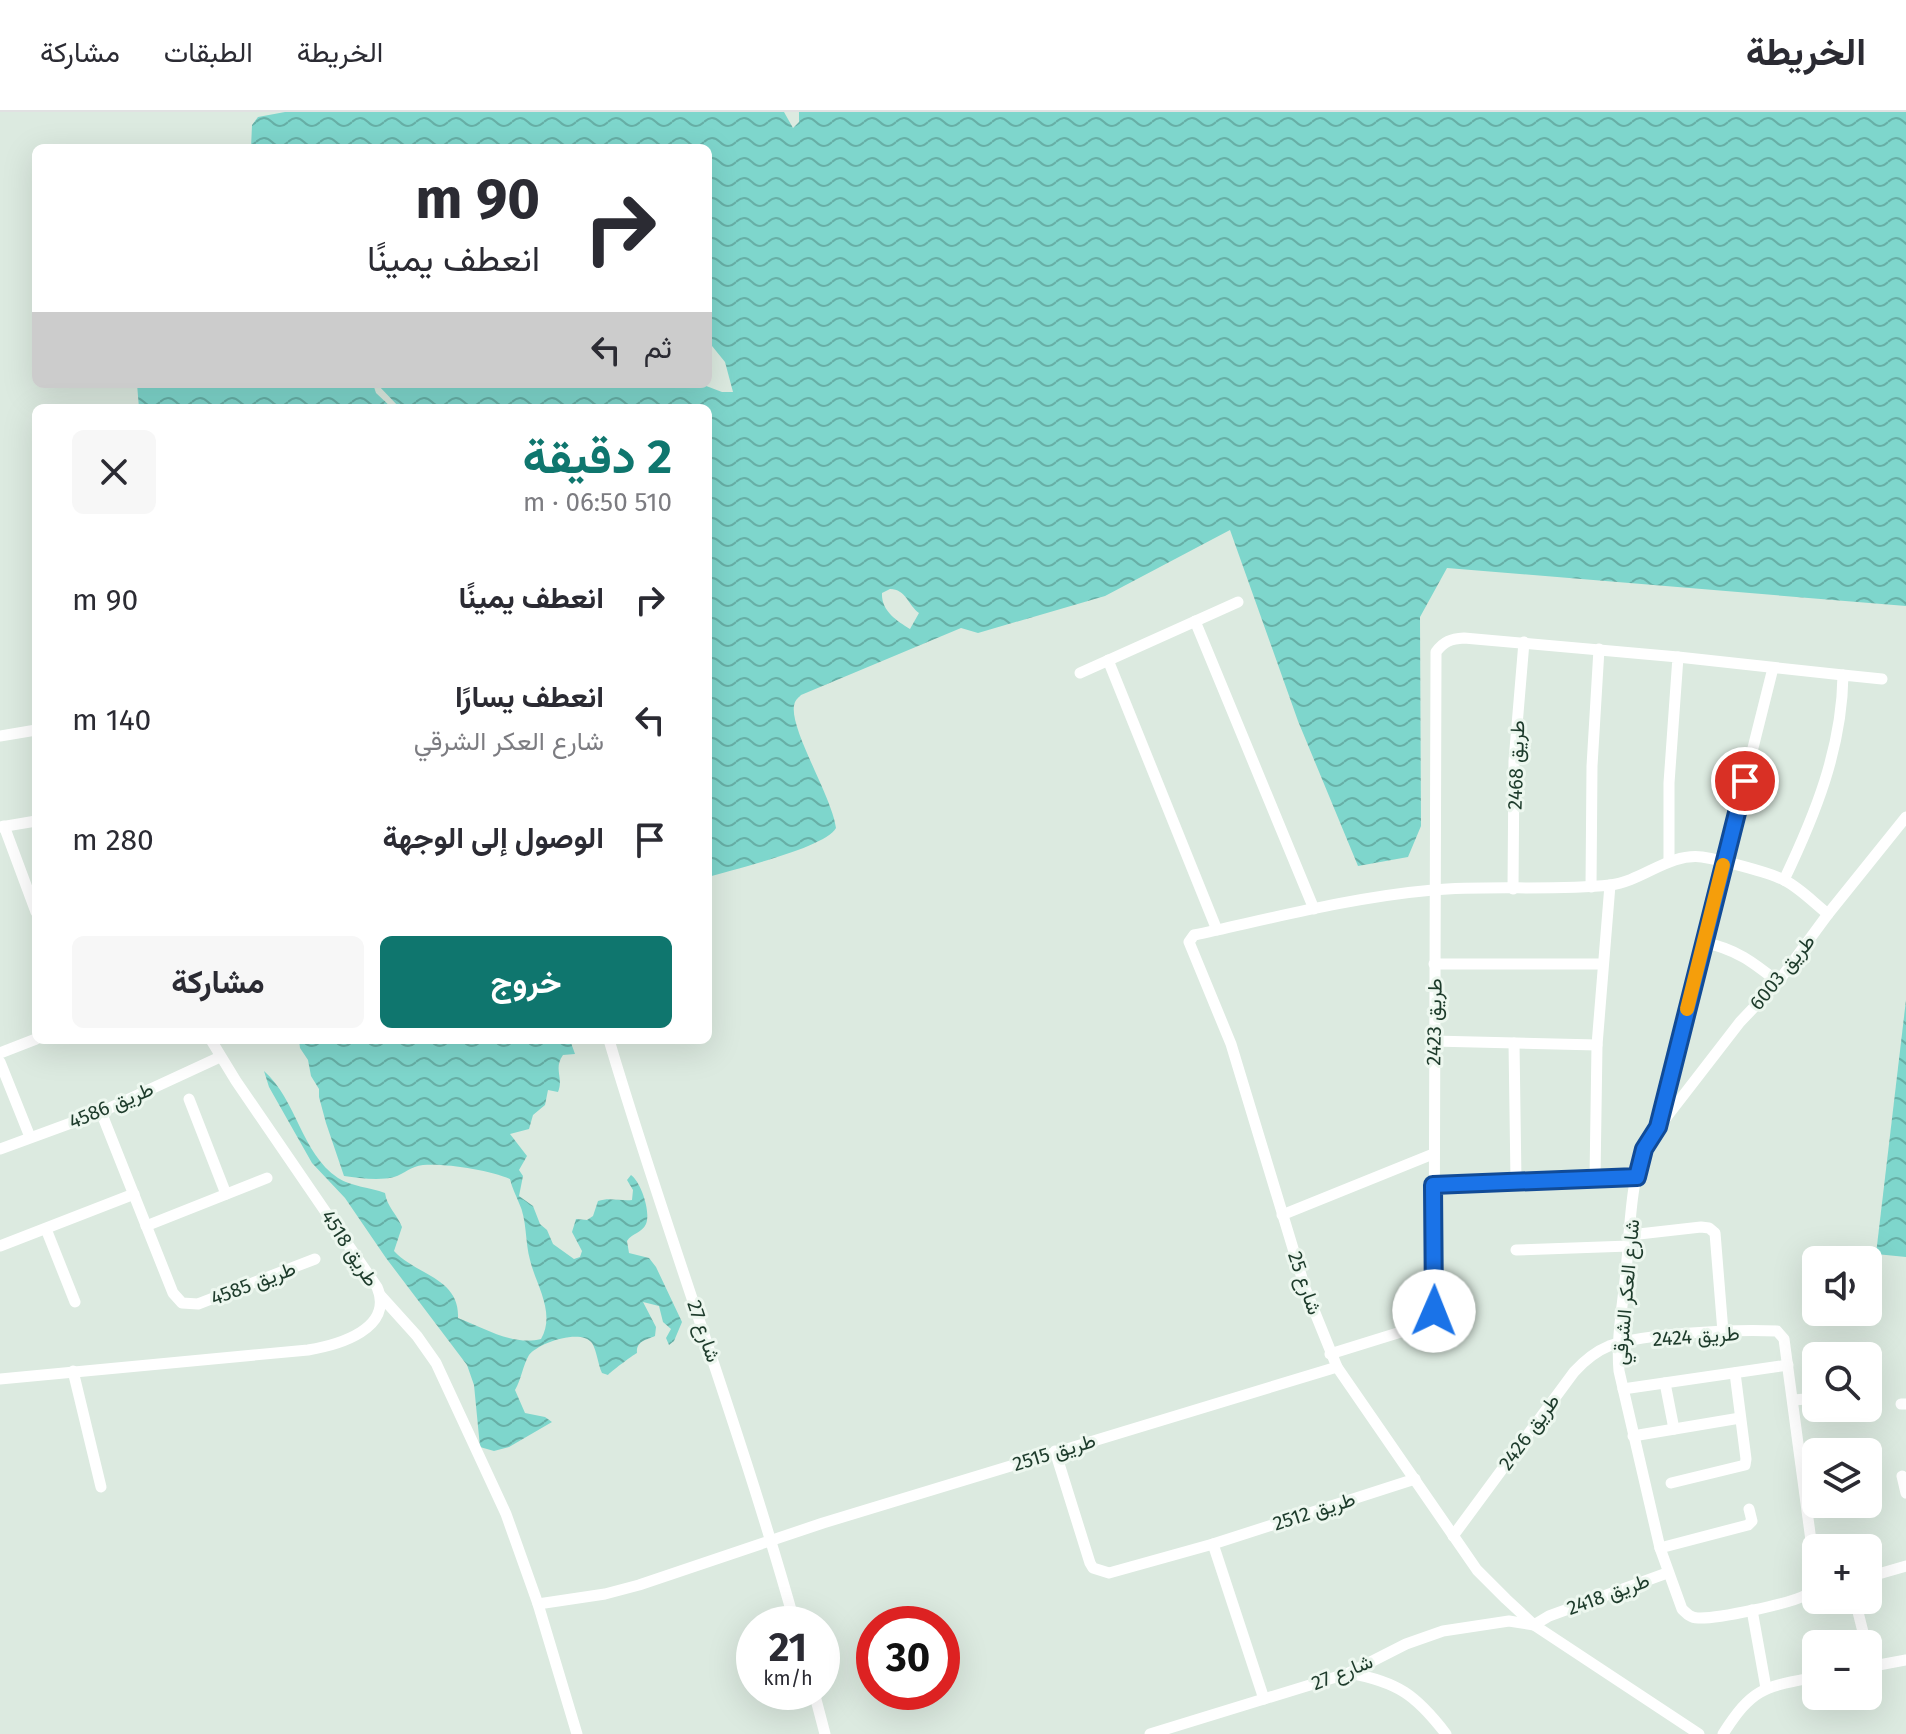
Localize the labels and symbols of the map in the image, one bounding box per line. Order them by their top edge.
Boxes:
street label: طريق 2468 [1502,720,1531,810]
pin [1711,747,1779,815]
street label: طريق 6003 [1744,929,1821,1015]
street label: طريق 2423 [1421,978,1448,1066]
street label: طريق 4586 [65,1076,157,1135]
street label: طريق 4518 [315,1205,384,1291]
street label: شارع العكر الشرقي [1608,1218,1649,1366]
street label: شارع 25 [1281,1248,1327,1319]
street label: طريق 4585 [207,1256,299,1311]
position arrow [1392,1269,1476,1353]
street label: شارع 27 [680,1297,726,1366]
street label: طريق 2424 [1652,1321,1740,1352]
street label: طريق 2426 [1493,1389,1565,1475]
street label: طريق 2515 [1010,1428,1099,1477]
street label: طريق 2512 [1270,1486,1359,1537]
street label: طريق 2418 [1563,1568,1653,1621]
speed limit sign: 30 [856,1606,960,1710]
street label: شارع 27 [1308,1649,1377,1697]

